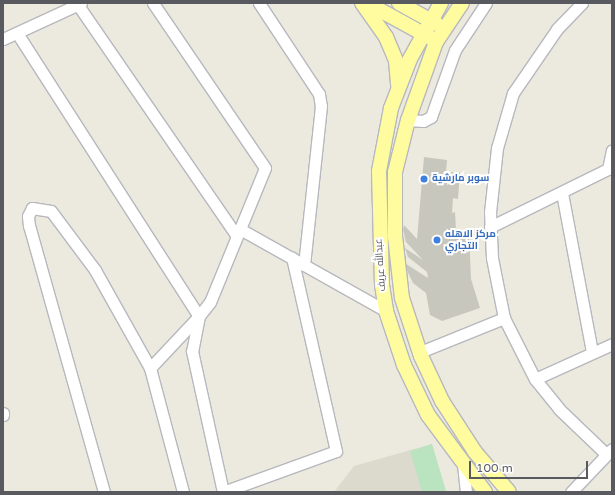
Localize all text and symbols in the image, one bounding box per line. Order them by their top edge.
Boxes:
place label: سوبر مارشية [432,173,489,185]
marker: سوبر مارشية [419,174,429,184]
place label: مركز الاهله التجاري [445,228,496,252]
marker: مركز الاهله التجاري [432,235,442,245]
street label: عبدالله عريف [373,238,389,292]
scale bar [471,453,590,479]
text: 100 m [476,461,513,475]

